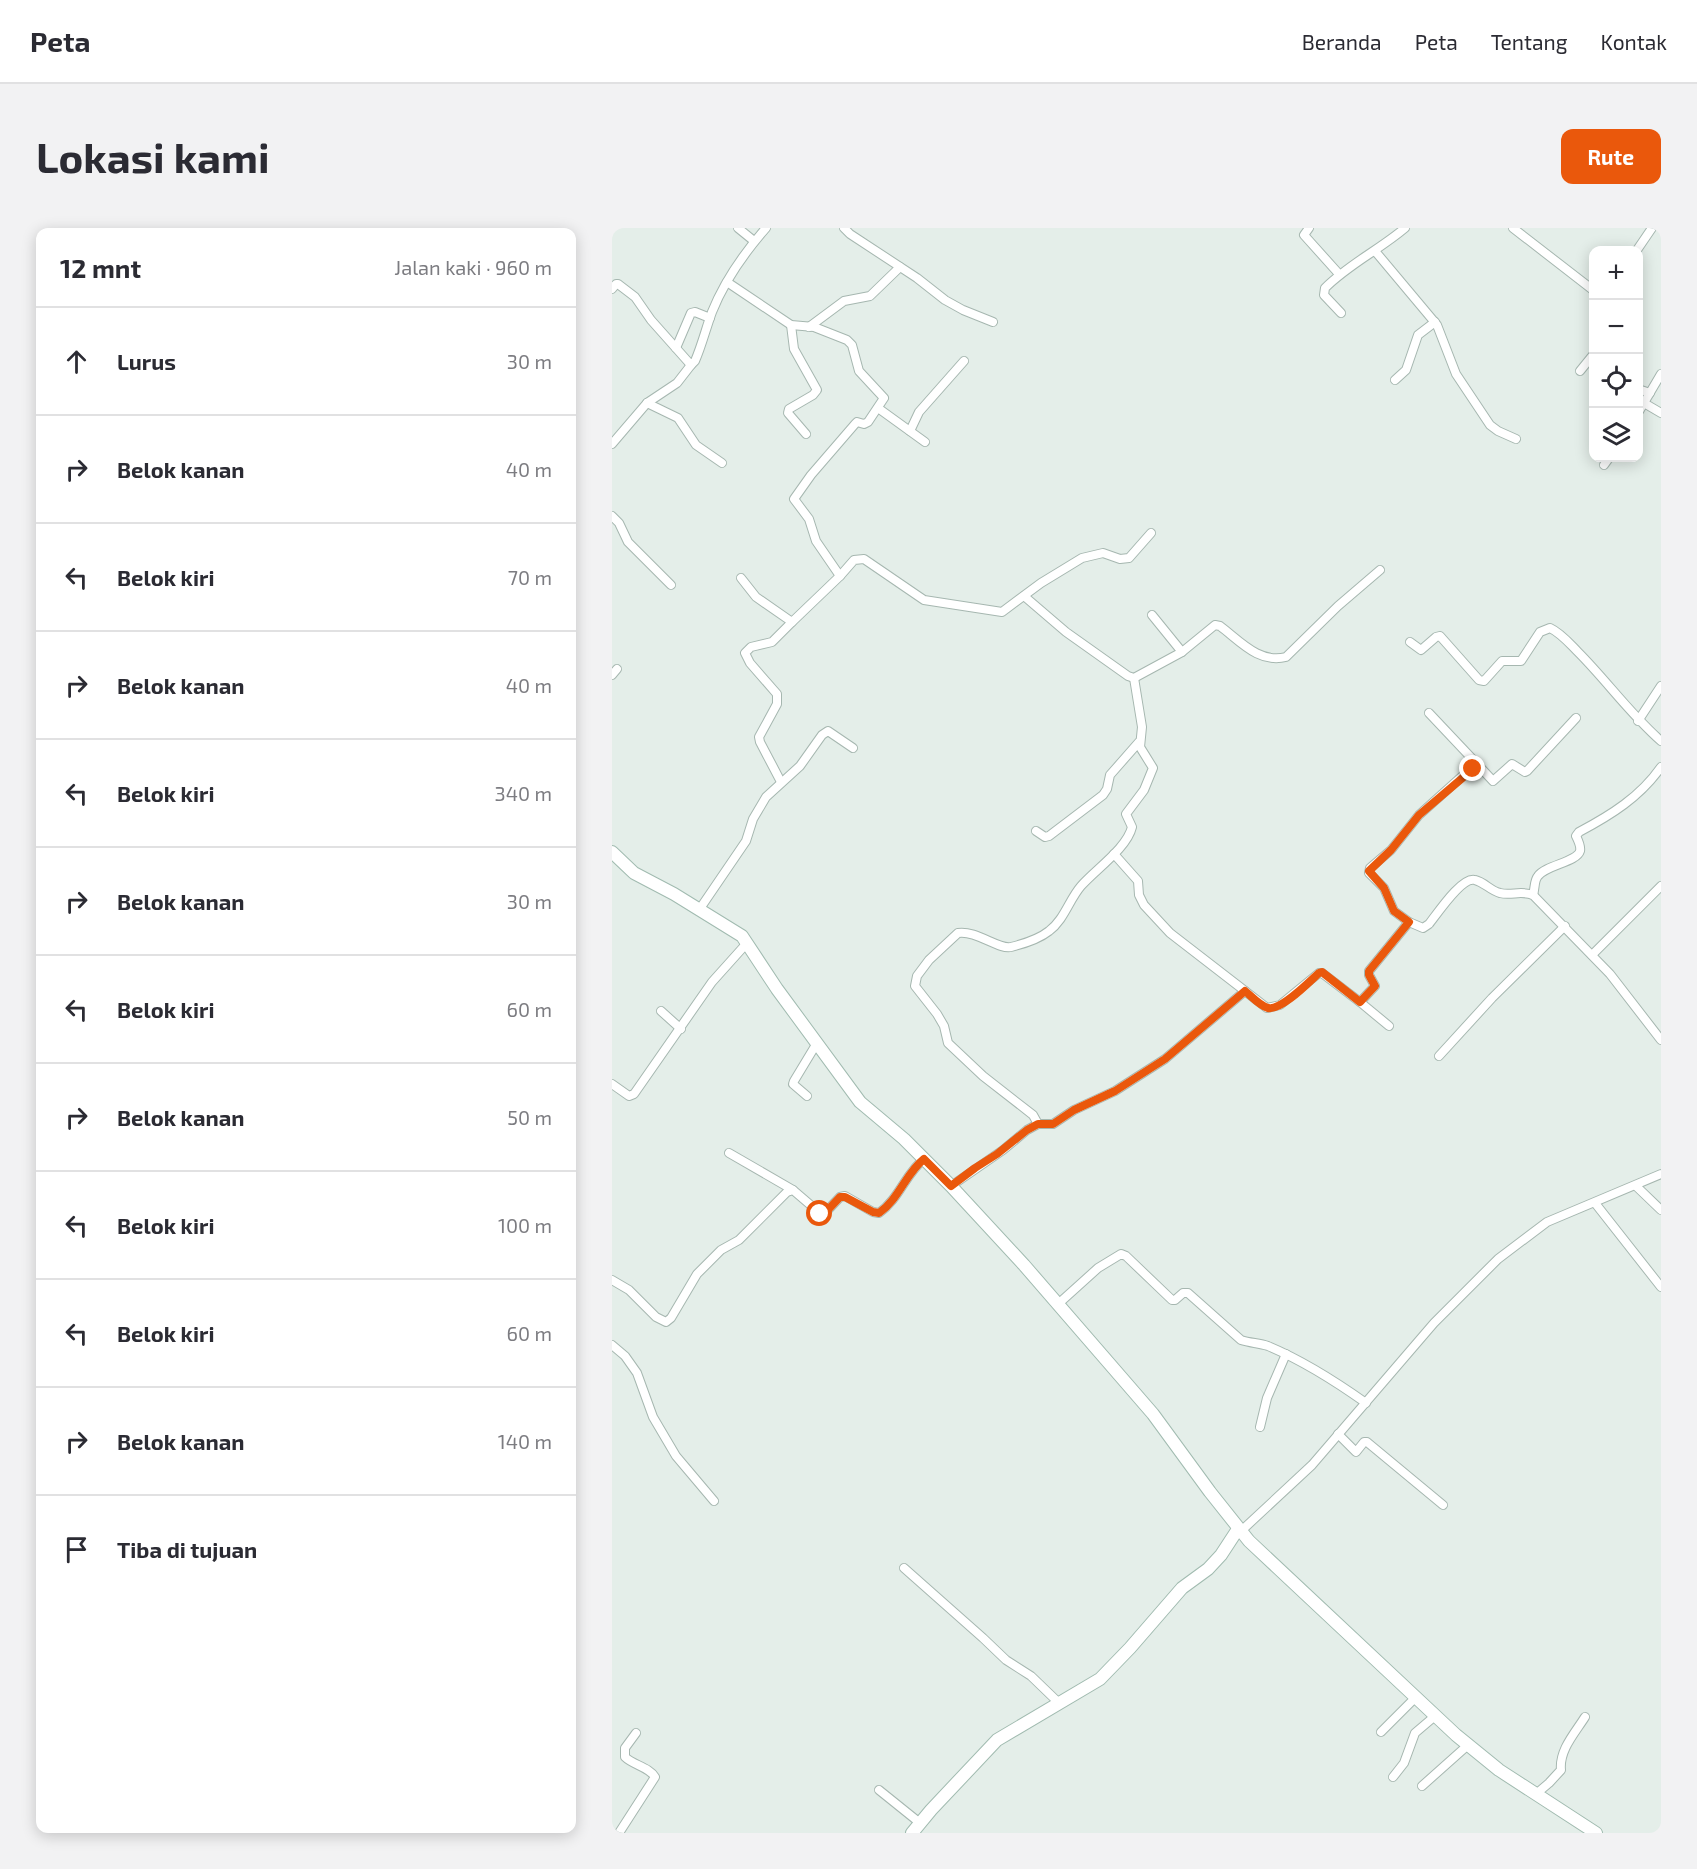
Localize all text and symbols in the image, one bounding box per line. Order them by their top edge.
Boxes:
text: Peta [30,24,90,58]
text: Beranda [1302,29,1382,54]
text: Peta [1415,29,1458,54]
text: Tentang [1491,29,1568,54]
text: Kontak [1601,29,1667,54]
button: Rute [1561,129,1661,184]
text: Lokasi kami [36,131,270,181]
map controls [1589,246,1643,462]
button: + [1589,246,1643,300]
text: 12 mnt [60,252,141,283]
text: Jalan kaki · 960 m [394,255,552,279]
button: − [1589,300,1643,354]
icon: ahead [60,345,93,378]
text: Lurus [117,348,176,374]
text: 30 m [507,349,552,373]
button: locate [1589,354,1643,408]
button: layers [1589,408,1643,462]
icon: right [60,453,93,486]
text: Belok kanan [117,456,244,482]
text: 40 m [506,457,552,481]
icon: left [60,561,93,594]
text: Belok kiri [117,564,214,590]
text: 70 m [508,565,552,589]
icon: right [60,669,93,702]
text: Belok kanan [117,672,244,698]
text: 40 m [506,673,552,697]
route end [1459,755,1485,781]
icon: left [60,777,93,810]
text: Belok kiri [117,780,214,806]
text: 340 m [495,781,552,805]
icon: right [60,885,93,918]
text: Belok kanan [117,888,244,914]
text: 30 m [507,889,552,913]
icon: left [60,993,93,1026]
text: Belok kiri [117,996,214,1022]
text: 60 m [507,997,552,1021]
icon: right [60,1101,93,1134]
text: Belok kanan [117,1104,244,1130]
text: 50 m [507,1105,552,1129]
route start [806,1200,832,1226]
icon: left [60,1209,93,1242]
text: Belok kiri [117,1212,214,1238]
text: 100 m [498,1213,552,1237]
icon: left [60,1317,93,1350]
text: Belok kiri [117,1320,214,1346]
text: 60 m [507,1321,552,1345]
icon: right [60,1425,93,1458]
text: Belok kanan [117,1428,244,1454]
text: 140 m [498,1429,552,1453]
icon: arrive [60,1533,93,1566]
text: Tiba di tujuan [117,1536,257,1562]

